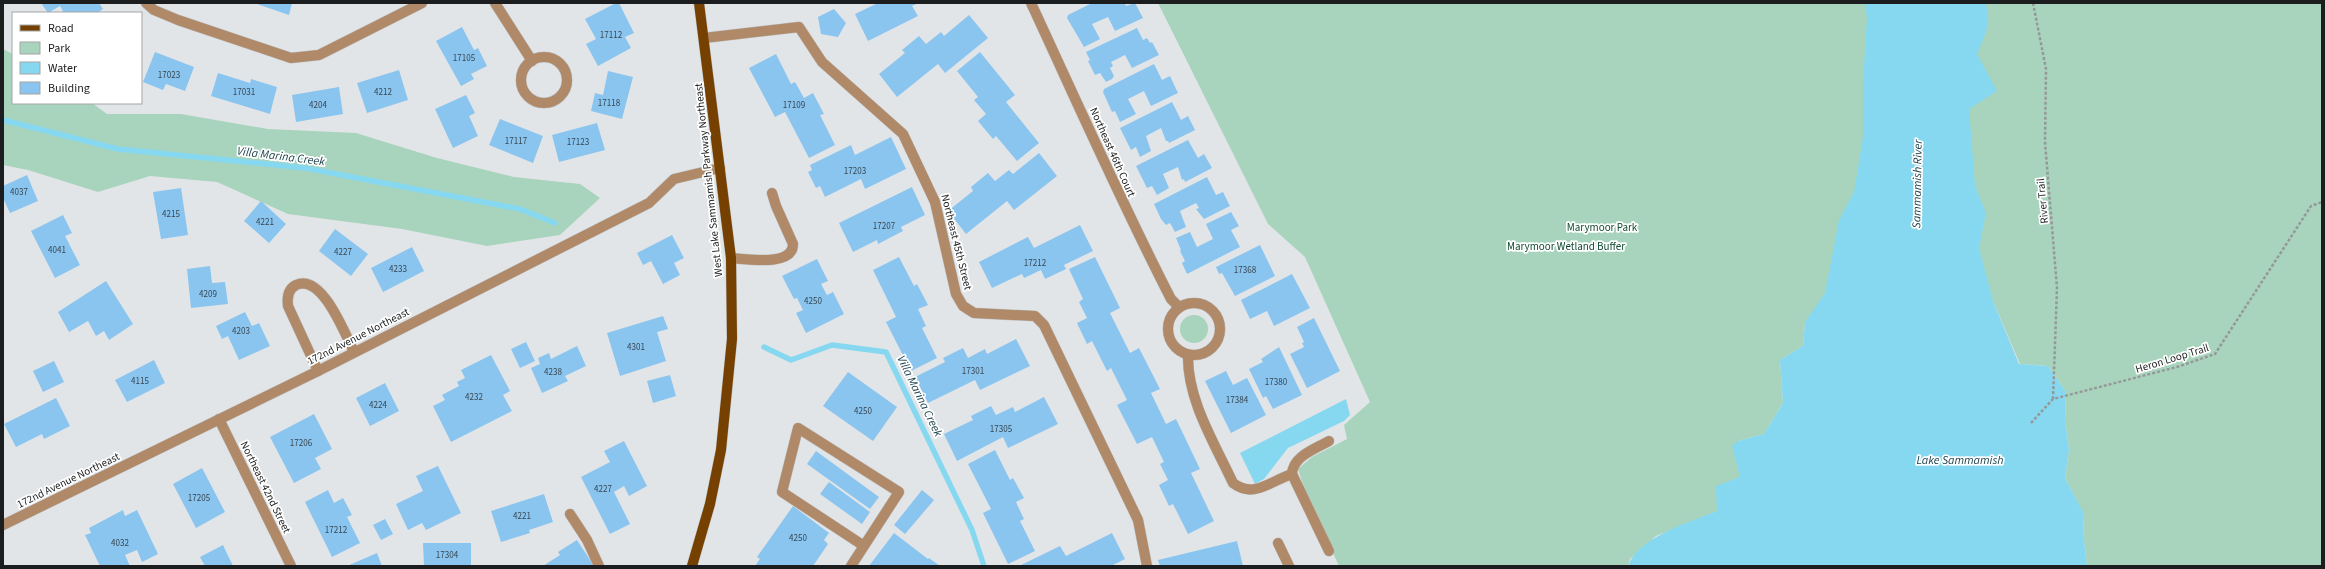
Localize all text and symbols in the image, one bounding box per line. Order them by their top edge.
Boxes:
legend [12,12,142,104]
text: Road [48,20,74,37]
house number: 17112 [600,29,623,42]
text: Park [48,40,70,57]
house number: 17105 [453,52,476,65]
text: Water [48,60,78,77]
house number: 17023 [158,69,181,82]
text: Building [48,80,90,97]
street label: West Lake Sammamish Parkway Northeast [691,82,726,278]
house number: 17031 [233,86,255,99]
house number: 4212 [374,86,392,99]
house number: 17118 [598,97,621,110]
house number: 4204 [309,99,327,112]
house number: 17109 [783,99,806,112]
street label: Northeast 46th Court [1086,105,1139,200]
house number: 17117 [505,135,528,148]
house number: 17123 [567,136,590,149]
water label: Sammamish River [1908,139,1927,229]
water label: Villa Marina Creek [236,143,326,170]
house number: 17203 [844,165,867,178]
street label: River Trail [2033,177,2052,224]
house number: 4037 [10,186,28,199]
street label: Northeast 45th Street [937,193,976,292]
house number: 4215 [162,208,180,221]
house number: 4221 [256,216,274,229]
house number: 17207 [873,220,896,233]
park label: Marymoor Park [1567,220,1638,235]
park label: Marymoor Wetland Buffer [1507,239,1625,254]
house number: 4041 [48,244,66,257]
house number: 4227 [334,246,352,259]
house number: 17212 [1024,257,1047,270]
house number: 4233 [389,263,407,276]
house number: 17368 [1234,264,1257,277]
house number: 4209 [199,288,217,301]
house number: 4250 [804,295,822,308]
street label: 172nd Avenue Northeast [305,304,412,369]
house number: 4203 [232,325,250,338]
street label: Heron Loop Trail [2134,340,2211,377]
house number: 4301 [627,341,645,354]
water label: Villa Marina Creek [893,353,947,440]
house number: 17301 [962,365,984,378]
house number: 4238 [544,366,562,379]
house number: 4115 [131,375,149,388]
house number: 17380 [1265,376,1288,389]
house number: 4232 [465,391,483,404]
house number: 17384 [1226,394,1249,407]
house number: 4224 [369,399,387,412]
house number: 4250 [854,405,872,418]
house number: 17305 [990,423,1013,436]
house number: 17206 [290,437,313,450]
street label: Northeast 42nd Street [237,439,294,536]
street label: 172nd Avenue Northeast [14,449,122,512]
water label: Lake Sammamish [1916,452,2004,469]
house number: 4227 [594,483,612,496]
house number: 17205 [188,492,211,505]
house number: 4221 [513,510,531,523]
house number: 17212 [325,524,348,537]
house number: 4250 [789,532,807,545]
house number: 4032 [111,537,129,550]
house number: 17304 [436,549,459,562]

